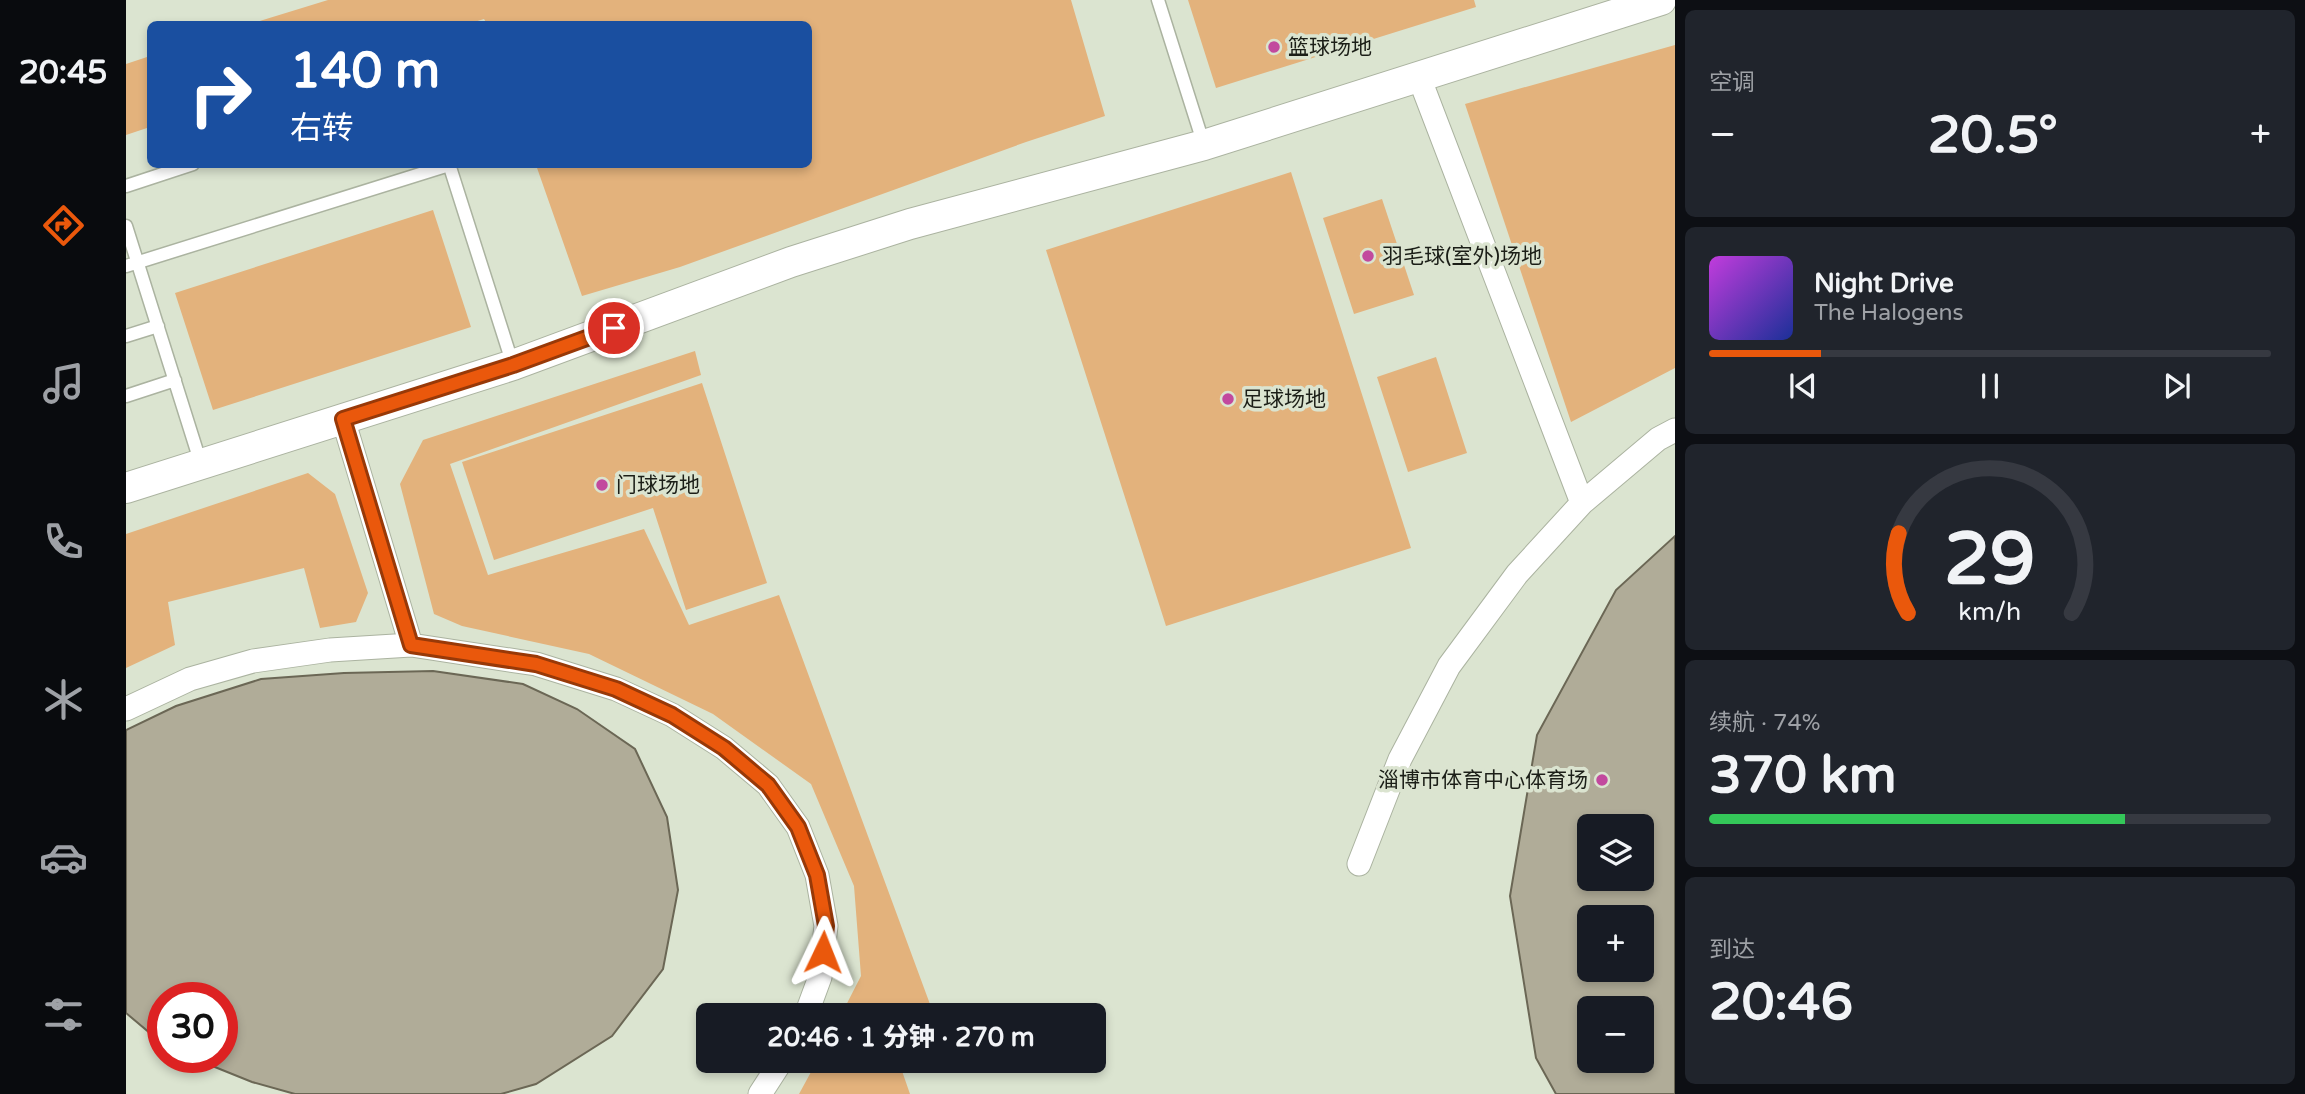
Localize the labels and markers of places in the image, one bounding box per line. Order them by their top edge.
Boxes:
place label: 篮球场地 [1288,35,1372,60]
marker: 篮球场地 [1266,39,1282,55]
place label: 羽毛球(室外)场地 [1382,244,1542,269]
marker: 羽毛球(室外)场地 [1360,248,1376,264]
pin [584,298,644,358]
place label: 足球场地 [1242,387,1326,412]
marker: 足球场地 [1220,391,1236,407]
place label: 门球场地 [616,473,700,498]
marker: 门球场地 [594,477,610,493]
place label: 淄博市体育中心体育场 [1378,768,1588,793]
marker: 淄博市体育中心体育场 [1594,772,1610,788]

